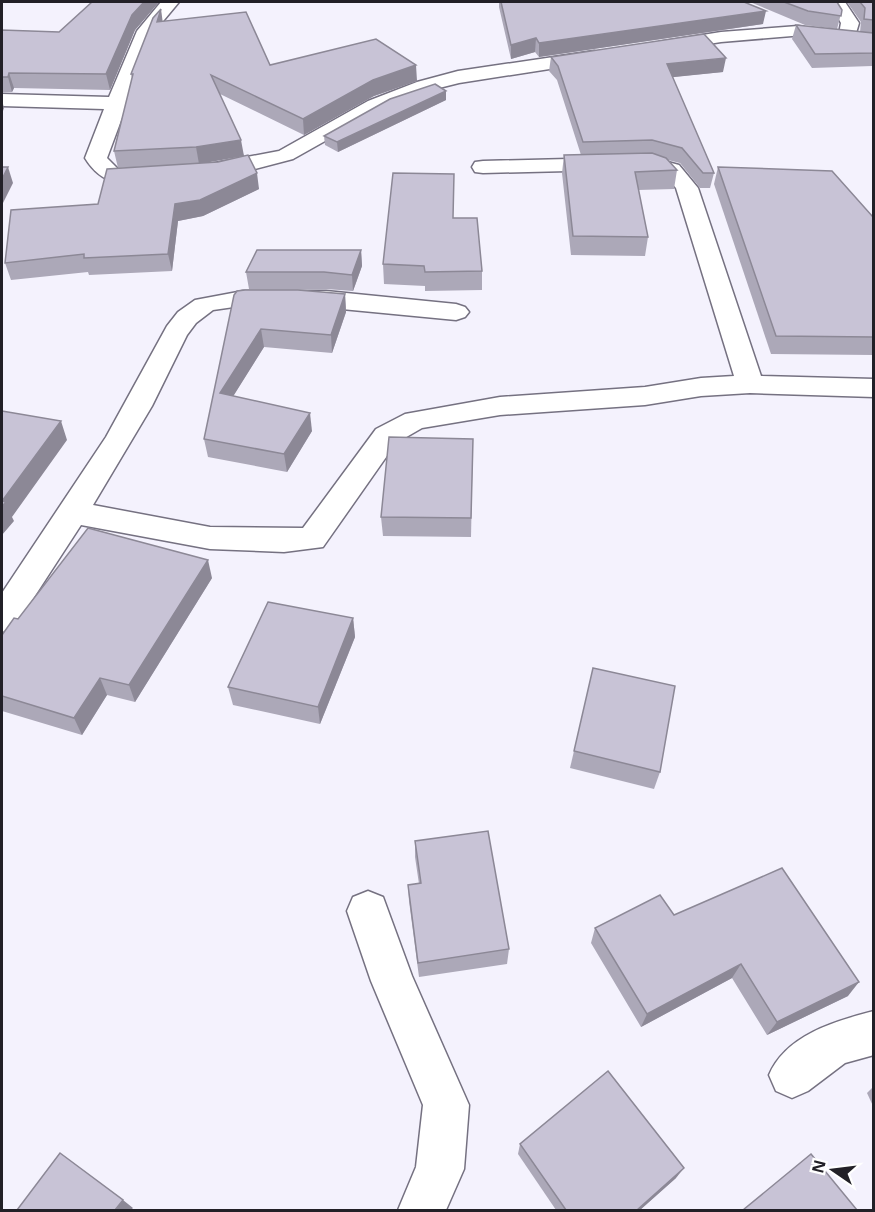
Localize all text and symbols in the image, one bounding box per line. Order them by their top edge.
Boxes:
north arrow [803,1140,863,1200]
text: N [806,1157,831,1175]

